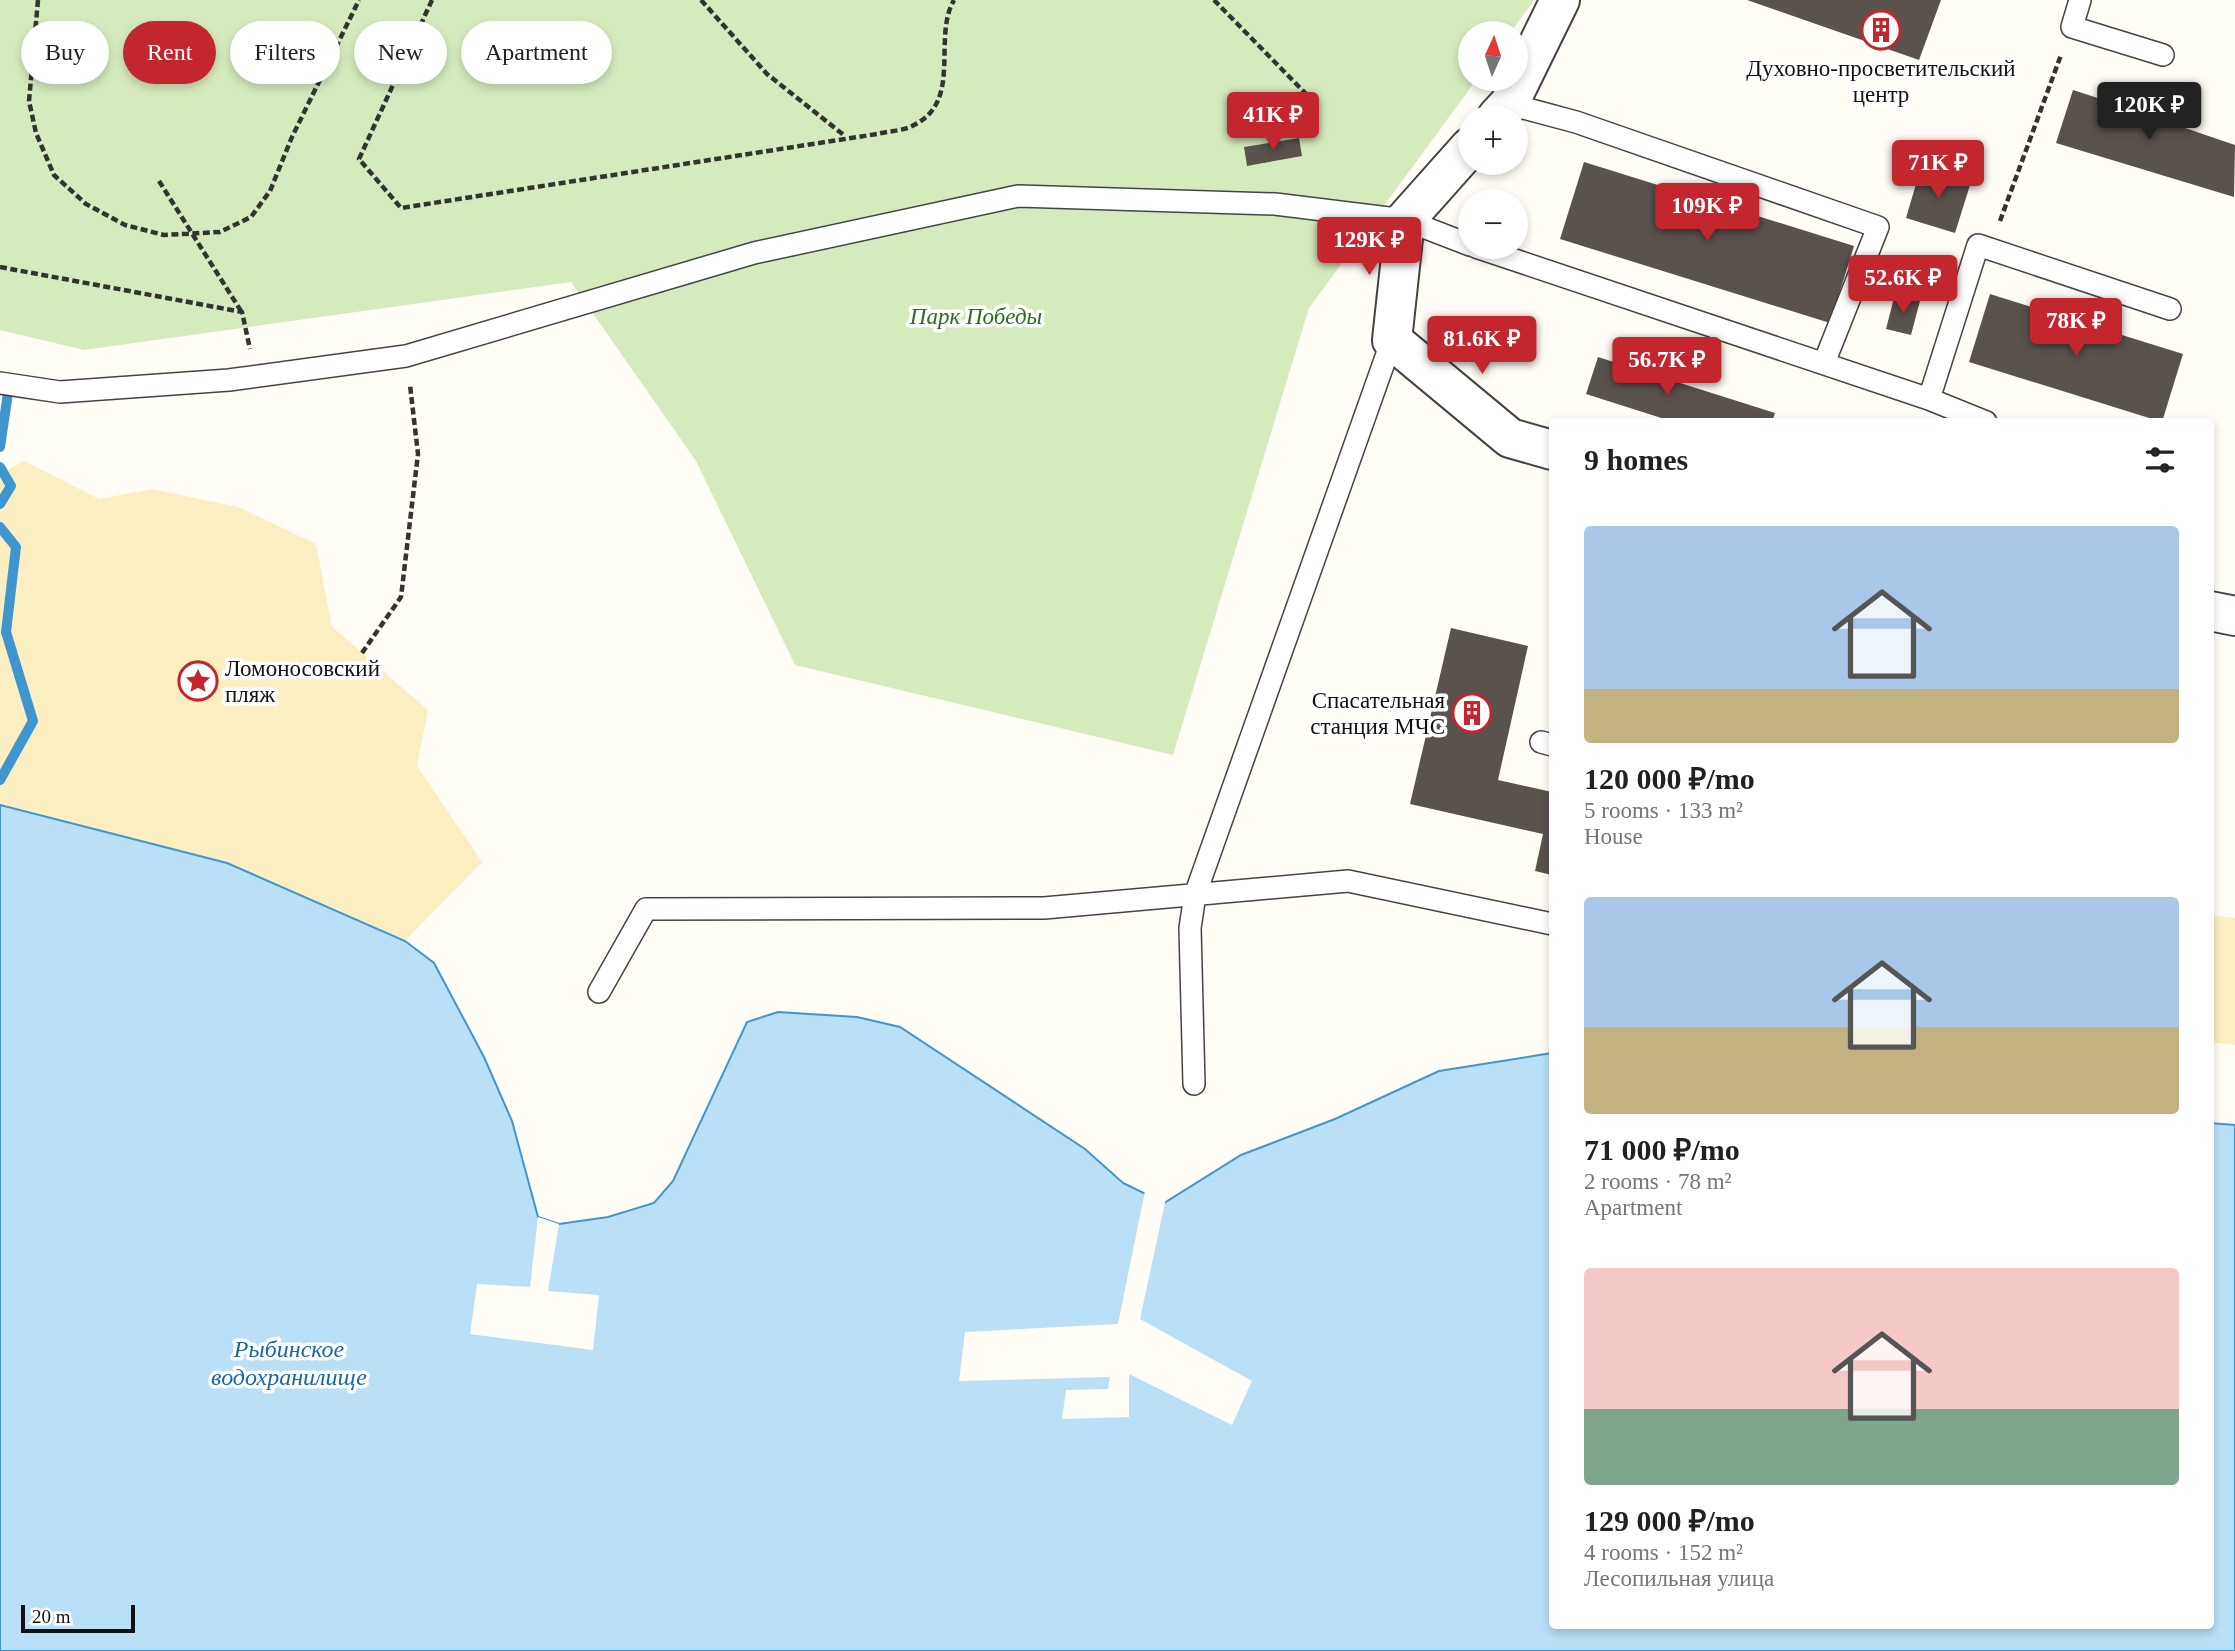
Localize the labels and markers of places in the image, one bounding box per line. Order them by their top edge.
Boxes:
building icon: Духовно-просветительский центр [1860,9,1902,51]
place label: Духовно-просветительский центр [1746,56,2016,107]
pin: 120K ₽ [2092,82,2206,142]
pin: 41K ₽ [1224,92,1322,152]
pin: 71K ₽ [1889,140,1987,200]
pin: 109K ₽ [1650,184,1764,243]
pin: 129K ₽ [1312,218,1426,277]
pin: 52.6K ₽ [1838,256,1968,315]
pin: 78K ₽ [2027,298,2125,358]
pin: 81.6K ₽ [1417,316,1547,376]
pin: 56.7K ₽ [1602,338,1732,397]
place label: Ломоносовский пляж [225,656,380,707]
place icon: Ломоносовский пляж [177,660,219,702]
place label: Спасательная станция МЧС [1310,688,1445,739]
building icon: Спасательная станция МЧС [1451,692,1493,734]

